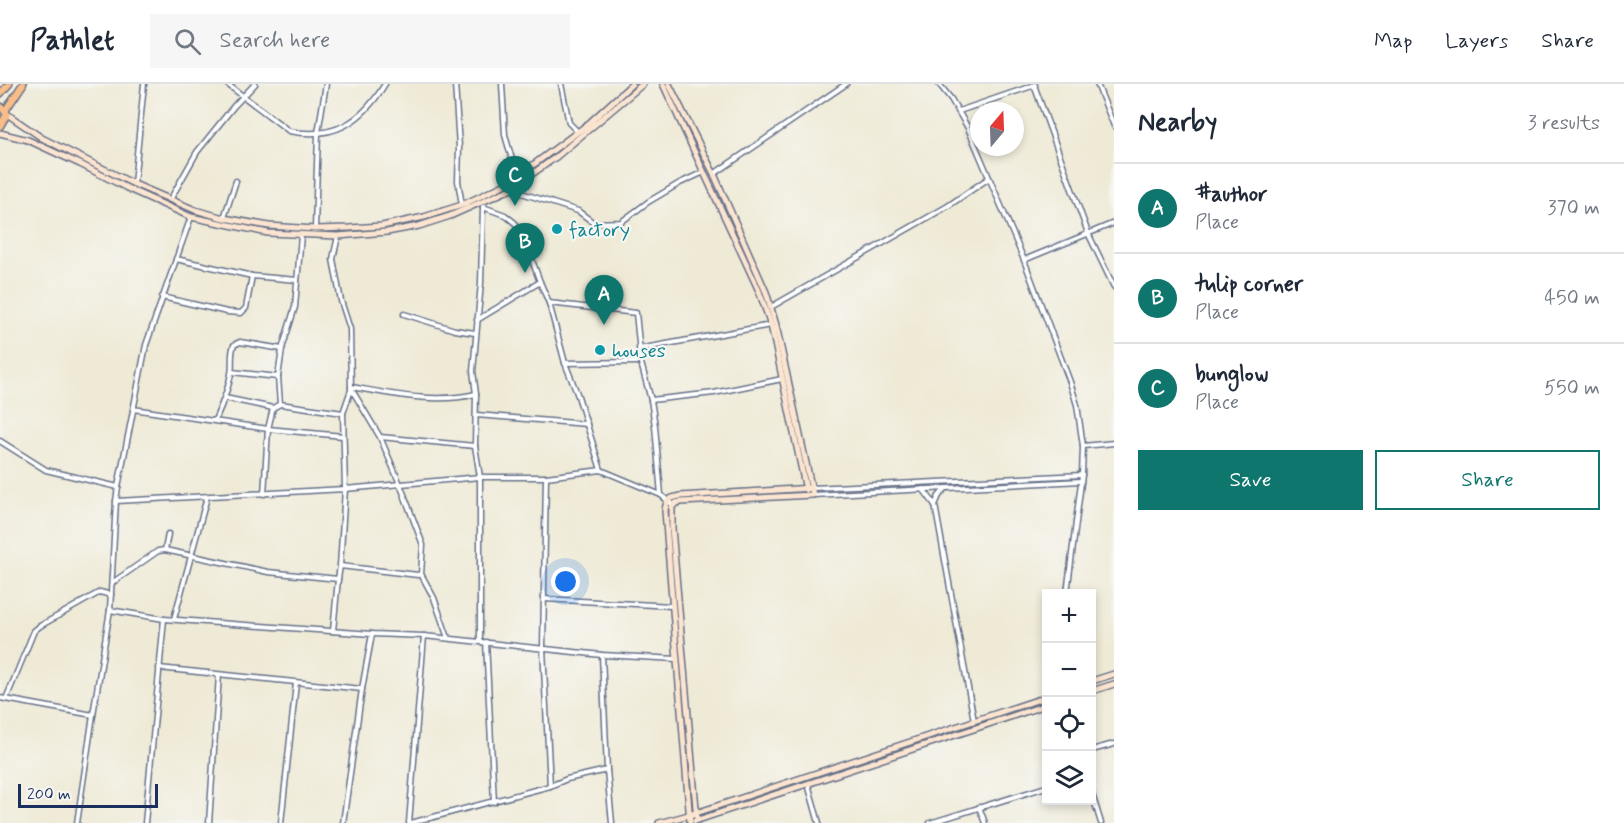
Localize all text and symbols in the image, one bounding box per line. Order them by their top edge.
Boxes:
search box [150,14,570,68]
text: Pathlet [30,23,114,60]
icon: search [171,25,204,58]
text: Search here [219,27,330,55]
text: Map [1374,27,1412,55]
text: Layers [1445,27,1508,55]
text: Share [1541,27,1594,55]
north arrow [970,102,1024,156]
text: Nearby [1138,106,1217,140]
text: 3 results [1528,110,1600,137]
pin: C [496,156,534,206]
text: #author [1195,181,1267,209]
text: A [1151,195,1164,222]
text: 370 m [1548,195,1600,222]
text: Place [1195,209,1239,236]
place label: factory [569,217,630,244]
marker: factory [550,222,564,236]
pin: B [506,224,544,273]
text: tulip corner [1195,271,1303,299]
pin: A [584,276,624,325]
text: B [1151,285,1164,312]
text: 450 m [1544,285,1600,312]
text: Place [1195,299,1239,326]
place label: houses [612,338,666,365]
marker: houses [593,343,607,357]
text: bunglow [1195,361,1268,389]
text: C [1150,375,1165,402]
text: 550 m [1544,375,1600,402]
text: Place [1195,389,1239,416]
button: Save [1138,450,1363,510]
button: Share [1375,450,1600,510]
your location [551,567,580,596]
map controls [1042,589,1096,805]
button: + [1042,589,1096,643]
button: − [1042,643,1096,697]
button: locate [1042,697,1096,751]
button: layers [1042,751,1096,805]
scale bar [18,781,158,808]
text: 200 m [27,784,71,805]

